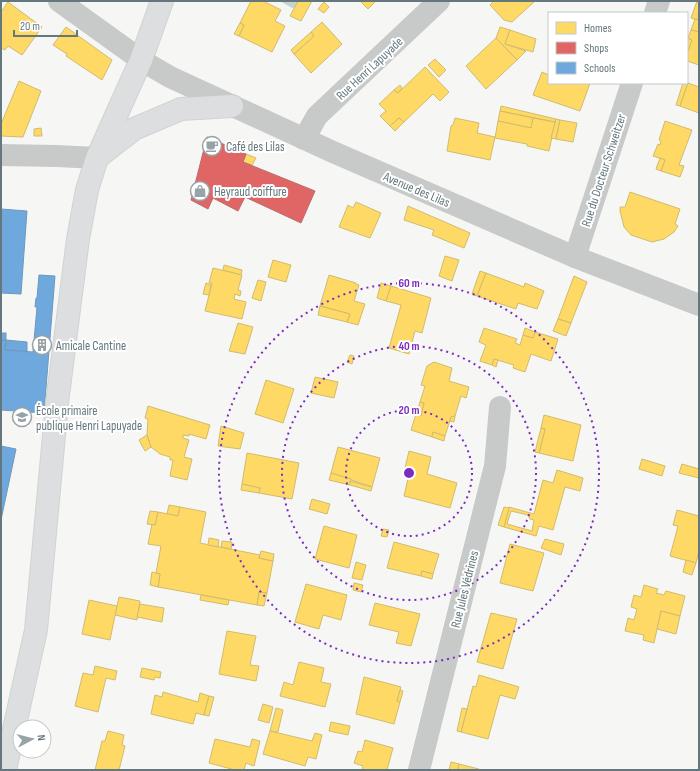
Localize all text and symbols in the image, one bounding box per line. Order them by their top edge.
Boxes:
scale bar [14,12,77,38]
legend [548,12,688,84]
text: 20 m [20,19,40,34]
text: Homes [584,21,612,36]
street label: Rue Henri Lapuyade [333,34,406,104]
text: Shops [584,41,609,56]
text: Schools [584,61,616,76]
street label: Rue du Docteur Schweitzer [578,112,630,229]
cafe icon: Café des Lilas [201,135,223,157]
place label: Café des Lilas [226,139,285,155]
street label: Avenue des Lilas [380,168,453,211]
shop icon: Heyraud coiffure [189,180,211,202]
place label: Heyraud coiffure [214,184,287,200]
text: 60 m [398,276,420,291]
building icon: Amicale Cantine [31,334,53,356]
place label: Amicale Cantine [55,338,126,354]
text: 40 m [398,339,420,354]
place label: École primaire publique Henri Lapuyade [36,403,142,434]
text: 20 m [399,403,419,418]
school or university icon: École primaire publique Henri Lapuyade [11,406,33,428]
centre of rings [402,466,416,480]
street label: Rue Jules Védrines [448,549,482,629]
north arrow [12,719,52,759]
text: N [35,734,48,742]

